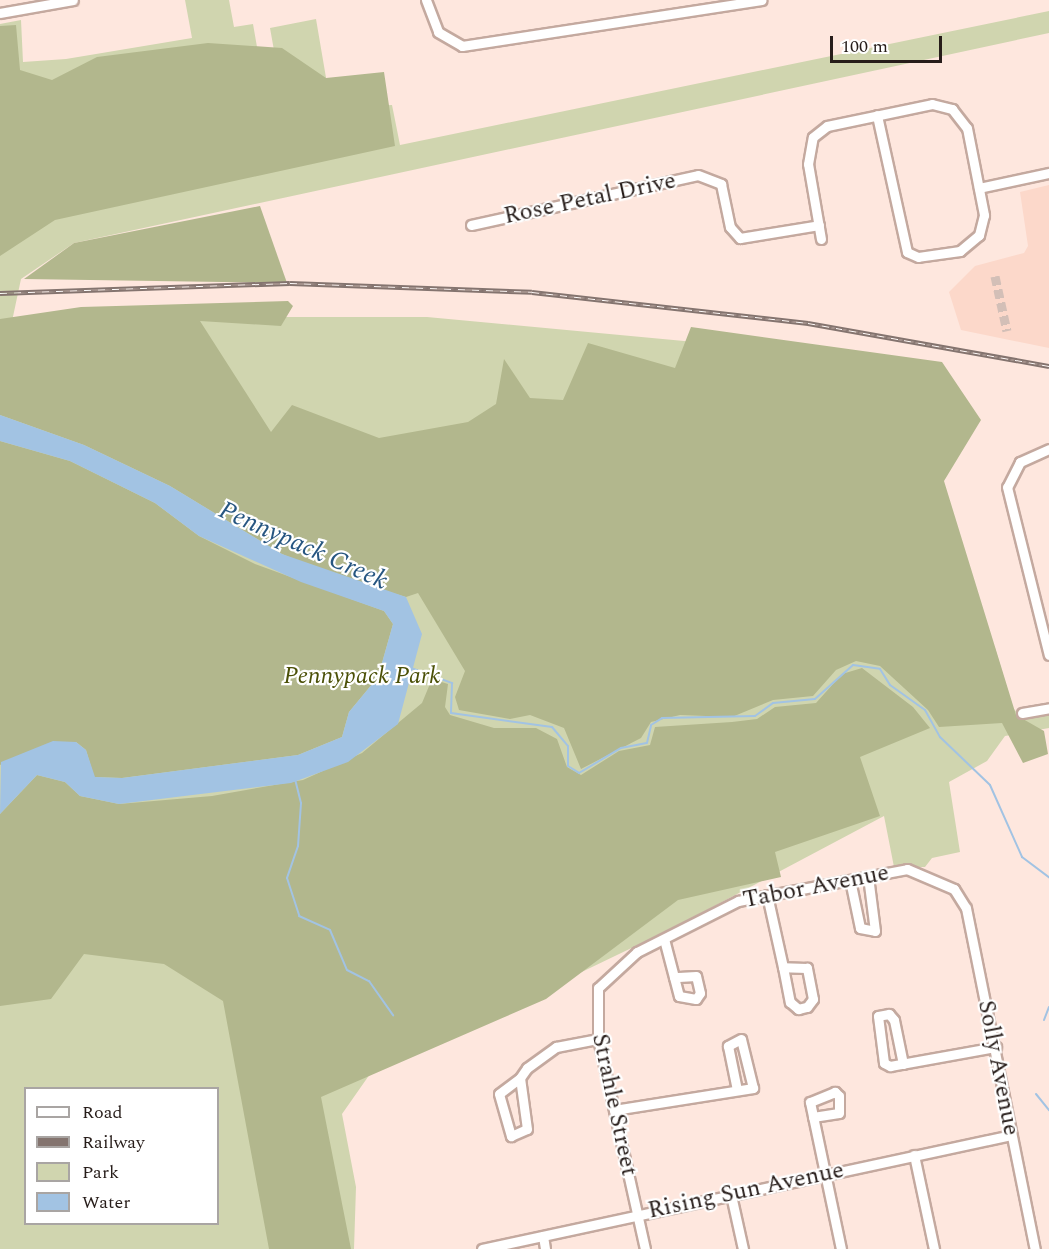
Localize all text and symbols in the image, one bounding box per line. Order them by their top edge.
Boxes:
scale bar [833,24,946,62]
text: 100 m [841,33,888,60]
street label: Rose Petal Drive [501,167,679,231]
water label: Pennypack Creek [214,495,392,597]
park label: Pennypack Park [284,663,440,691]
street label: Tabor Avenue [741,859,891,915]
street label: Solly Avenue [971,998,1025,1138]
street label: Strahle Street [585,1031,643,1179]
legend [24,1087,219,1225]
text: Road [82,1099,123,1126]
text: Railway [82,1129,145,1156]
street label: Rising Sun Avenue [645,1156,847,1226]
text: Park [82,1159,119,1186]
text: Water [82,1189,130,1216]

